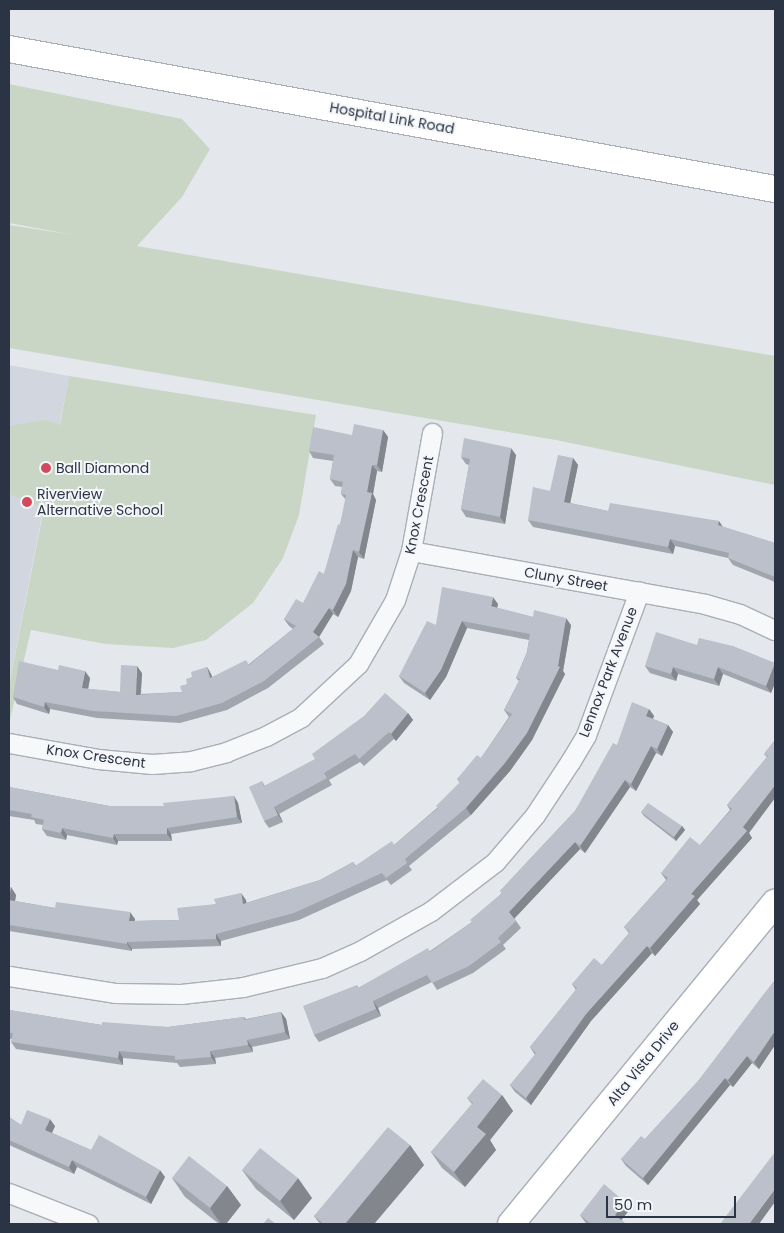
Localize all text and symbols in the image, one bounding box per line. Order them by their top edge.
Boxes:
street label: Hospital Link Road [328,99,456,137]
street label: Knox Crescent [401,454,437,556]
place label: Ball Diamond [56,460,149,476]
marker: Ball Diamond [40,462,52,474]
place label: Riverview Alternative School [37,486,163,518]
marker: Riverview Alternative School [21,496,33,508]
street label: Cluny Street [523,563,609,595]
street label: Lennox Park Avenue [575,604,641,740]
street label: Knox Crescent [45,741,147,771]
street label: Alta Vista Drive [603,1017,683,1109]
scale bar [609,1186,739,1218]
text: 50 m [614,1194,652,1215]

